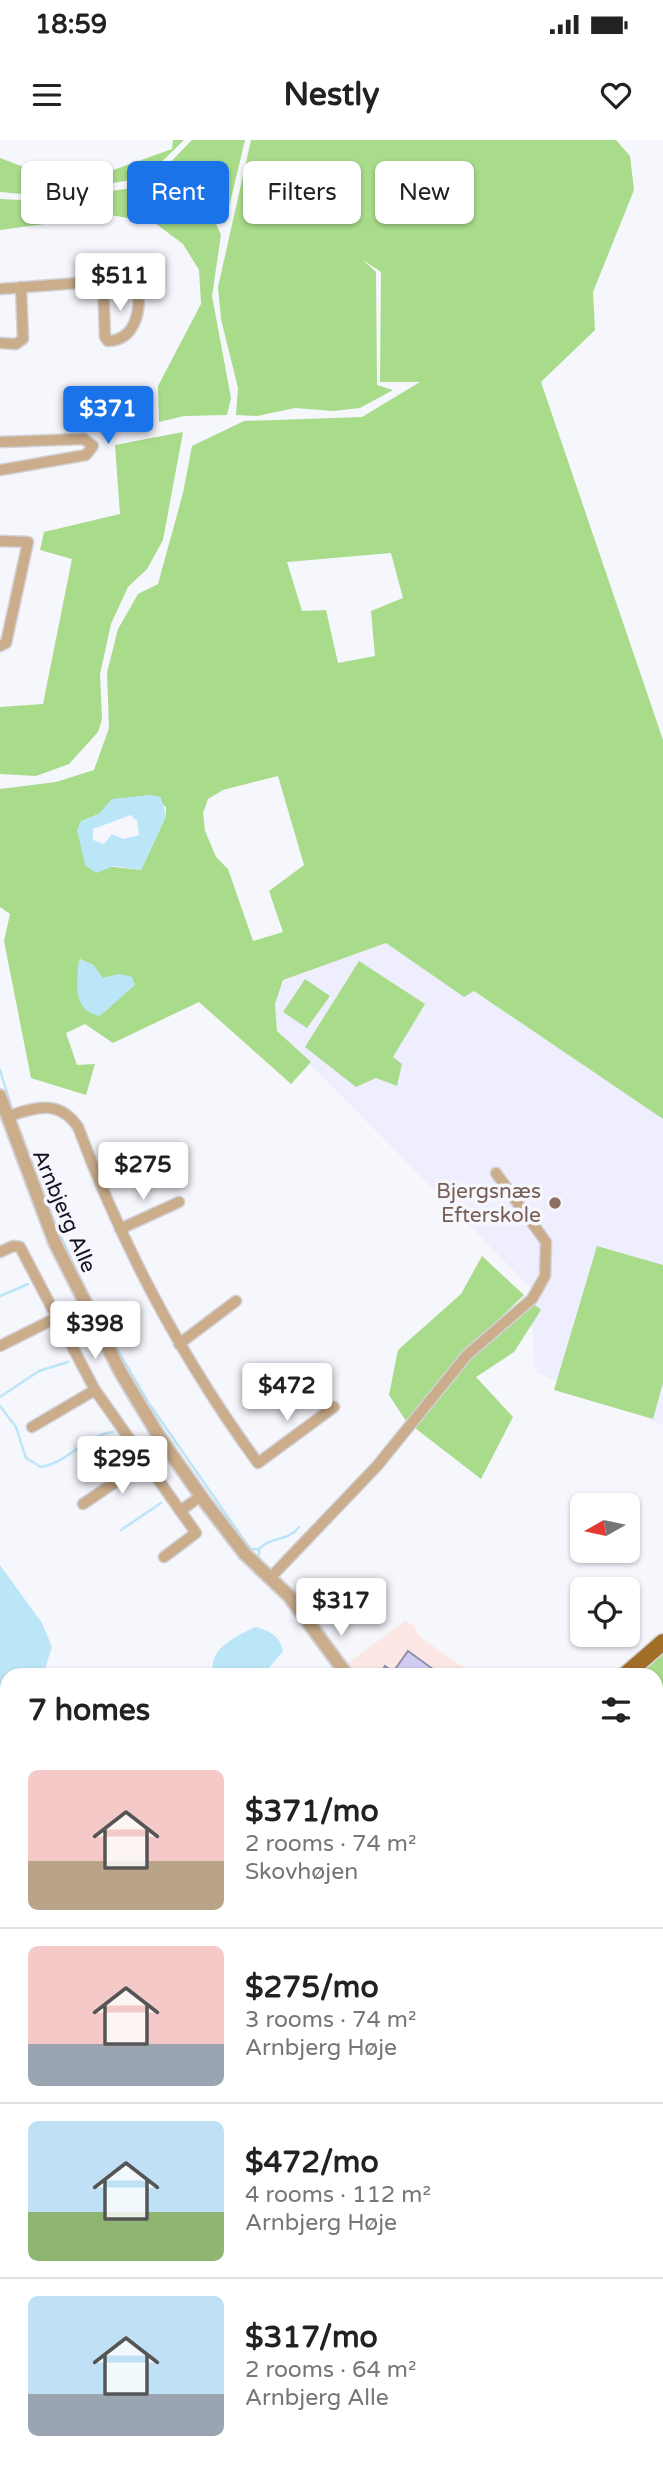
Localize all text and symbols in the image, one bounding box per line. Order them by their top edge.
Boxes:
text: 18:59 [35,9,107,40]
icon: menu [28,76,66,114]
text: Nestly [284,76,379,114]
icon: heart [597,76,635,114]
chip: Buy [21,161,113,224]
chip: Rent [127,161,229,224]
chip: Filters [243,161,361,224]
chip: New [375,161,474,224]
pin: $511 [79,254,161,313]
text: $511 [91,262,149,290]
pin: $371 [67,386,149,446]
text: $371 [79,395,137,423]
pin: $275 [102,1142,184,1202]
street label: Arnbjerg Alle [27,1146,101,1276]
text: $275 [114,1151,172,1179]
place label: Bjergsnæs Efterskole [436,1179,541,1228]
marker: Bjergsnæs Efterskole [547,1195,563,1211]
pin: $398 [54,1302,136,1361]
text: $398 [66,1310,124,1338]
pin: $472 [246,1364,328,1423]
text: $472 [258,1372,316,1400]
pin: $295 [81,1436,163,1496]
text: $295 [93,1445,151,1473]
north arrow [570,1493,640,1563]
map controls [570,1493,640,1647]
button: locate [570,1577,640,1647]
pin: $317 [300,1578,382,1638]
text: $317 [312,1587,370,1615]
icon: filters [597,1691,635,1729]
text: 7 homes [28,1692,150,1729]
text: $371/mo [245,1793,379,1830]
icon: home [84,1798,168,1882]
text: 2 rooms · 74 m² [245,1830,416,1858]
text: Skovhøjen [245,1858,358,1886]
text: $275/mo [245,1969,379,2006]
icon: home [84,1974,168,2058]
text: 3 rooms · 74 m² [245,2006,416,2034]
text: Arnbjerg Høje [245,2034,397,2062]
text: $472/mo [245,2144,379,2181]
icon: home [84,2149,168,2233]
text: 4 rooms · 112 m² [245,2181,431,2209]
text: Arnbjerg Høje [245,2209,397,2237]
text: $317/mo [245,2319,378,2356]
icon: home [84,2324,168,2408]
text: 2 rooms · 64 m² [245,2356,416,2384]
text: Arnbjerg Alle [245,2384,389,2412]

